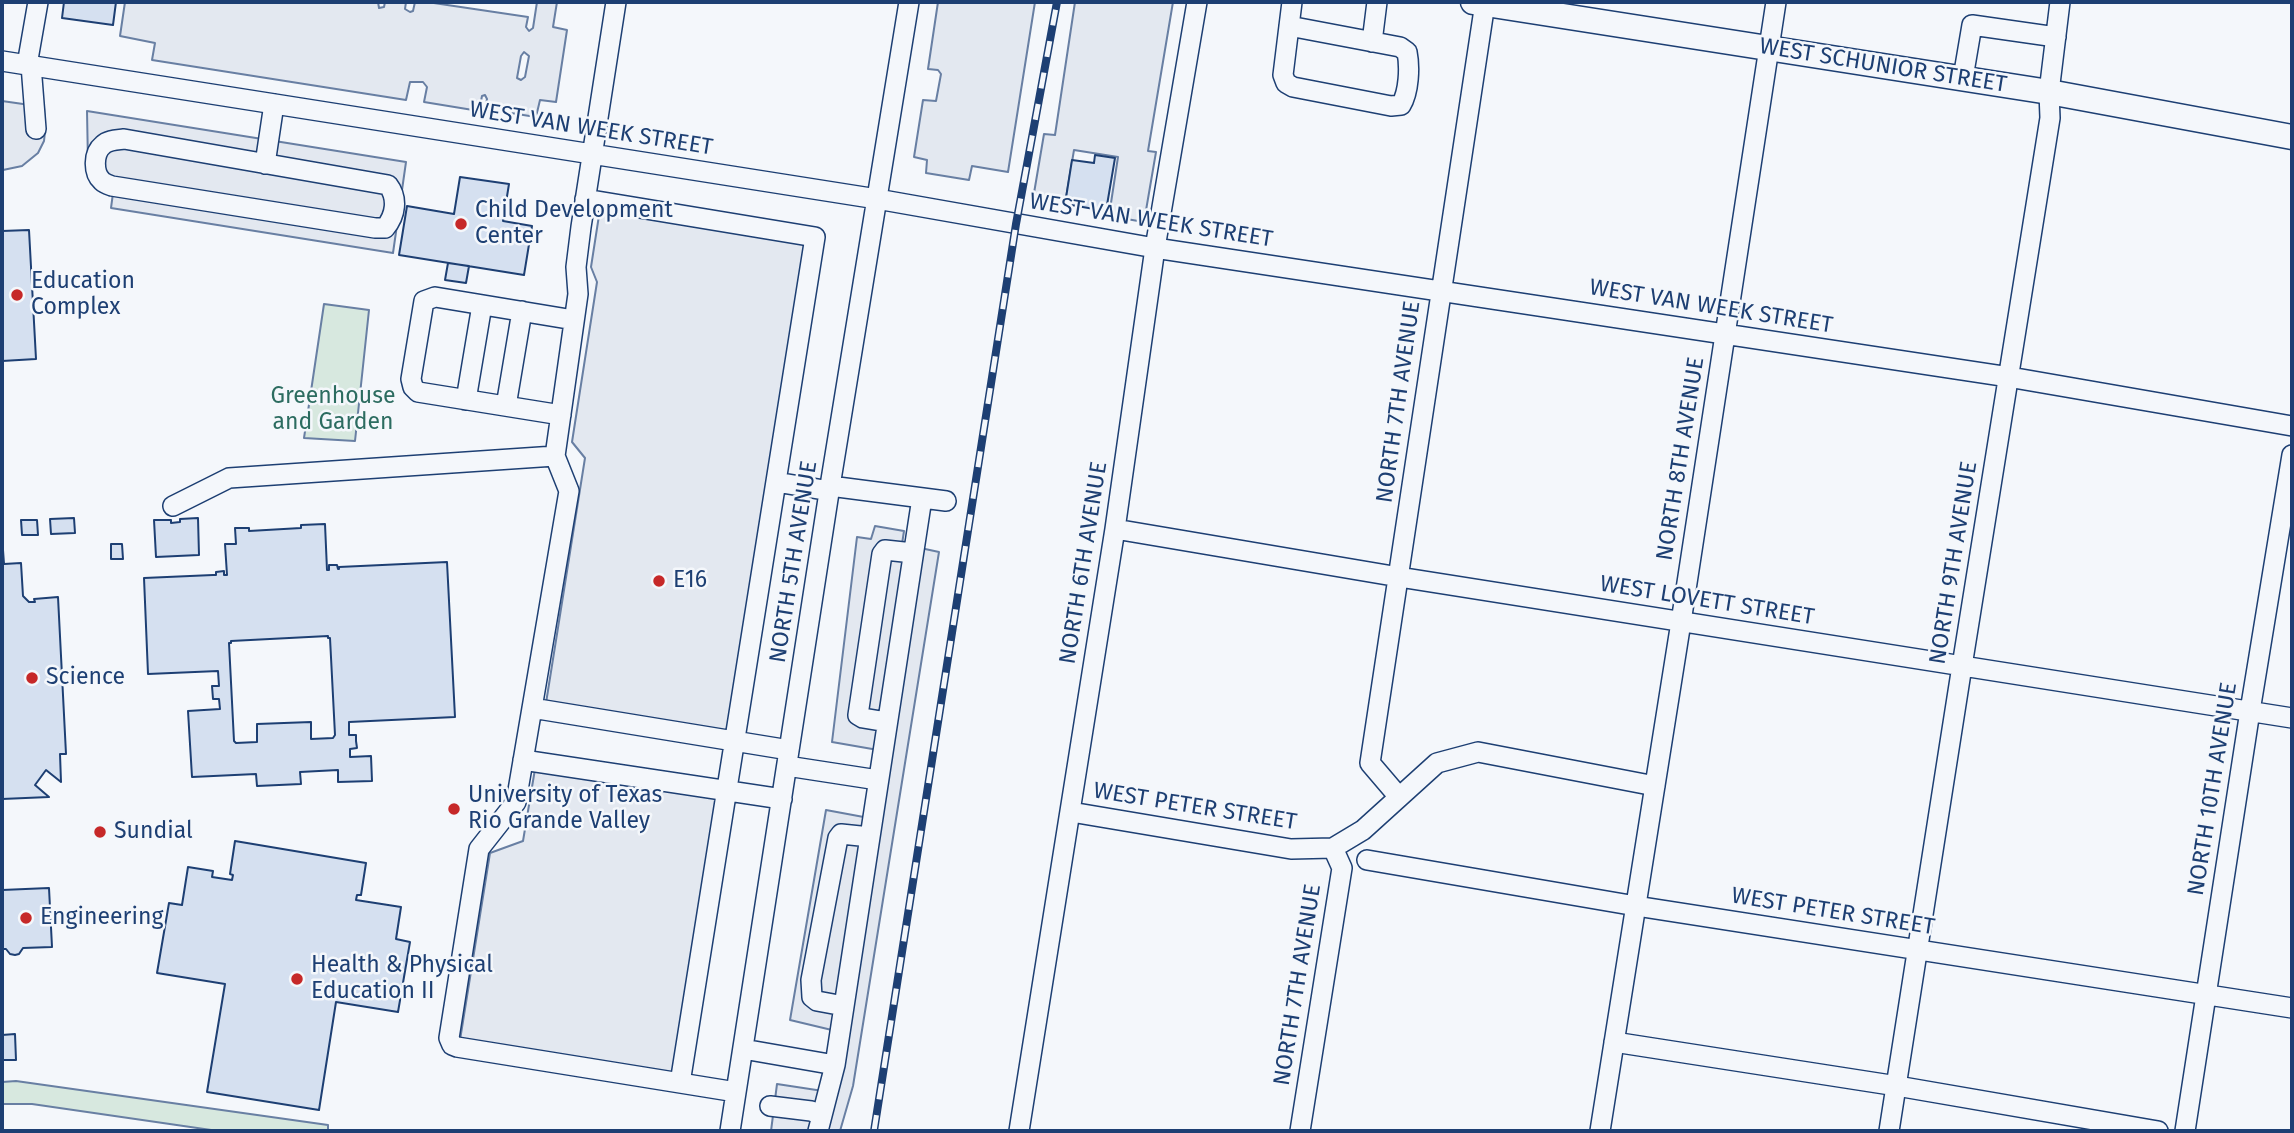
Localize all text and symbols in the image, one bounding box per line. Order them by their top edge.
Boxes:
street label: WEST SCHUNIOR STREET [1757,33,2009,99]
street label: WEST VAN WEEK STREET [467,96,715,162]
street label: WEST VAN WEEK STREET [1027,188,1275,254]
place label: Child Development Center [475,197,673,251]
marker: Child Development Center [453,216,469,232]
place label: Education Complex [31,268,135,322]
street label: WEST VAN WEEK STREET [1587,274,1835,340]
marker: Education Complex [9,287,25,303]
street label: NORTH 7TH AVENUE [1371,299,1427,505]
street label: NORTH 8TH AVENUE [1651,355,1711,563]
park label: Greenhouse and Garden [271,383,395,437]
street label: NORTH 5TH AVENUE [764,459,824,665]
street label: NORTH 6TH AVENUE [1054,460,1114,666]
street label: NORTH 9TH AVENUE [1924,460,1984,666]
place label: E16 [673,567,707,595]
street label: WEST LOVETT STREET [1598,570,1816,632]
marker: E16 [651,573,667,589]
place label: Science [46,664,125,692]
marker: Science [24,670,40,686]
street label: NORTH 10TH AVENUE [2183,680,2243,898]
street label: WEST PETER STREET [1091,777,1299,837]
place label: University of Texas Rio Grande Valley [468,782,662,836]
marker: University of Texas Rio Grande Valley [446,801,462,817]
place label: Sundial [114,818,193,846]
marker: Sundial [92,824,108,840]
street label: NORTH 7TH AVENUE [1268,882,1328,1088]
street label: WEST PETER STREET [1729,882,1937,942]
place label: Engineering [40,904,163,932]
marker: Engineering [18,910,34,926]
place label: Health & Physical Education II [311,952,493,1006]
marker: Health & Physical Education II [289,971,305,987]

